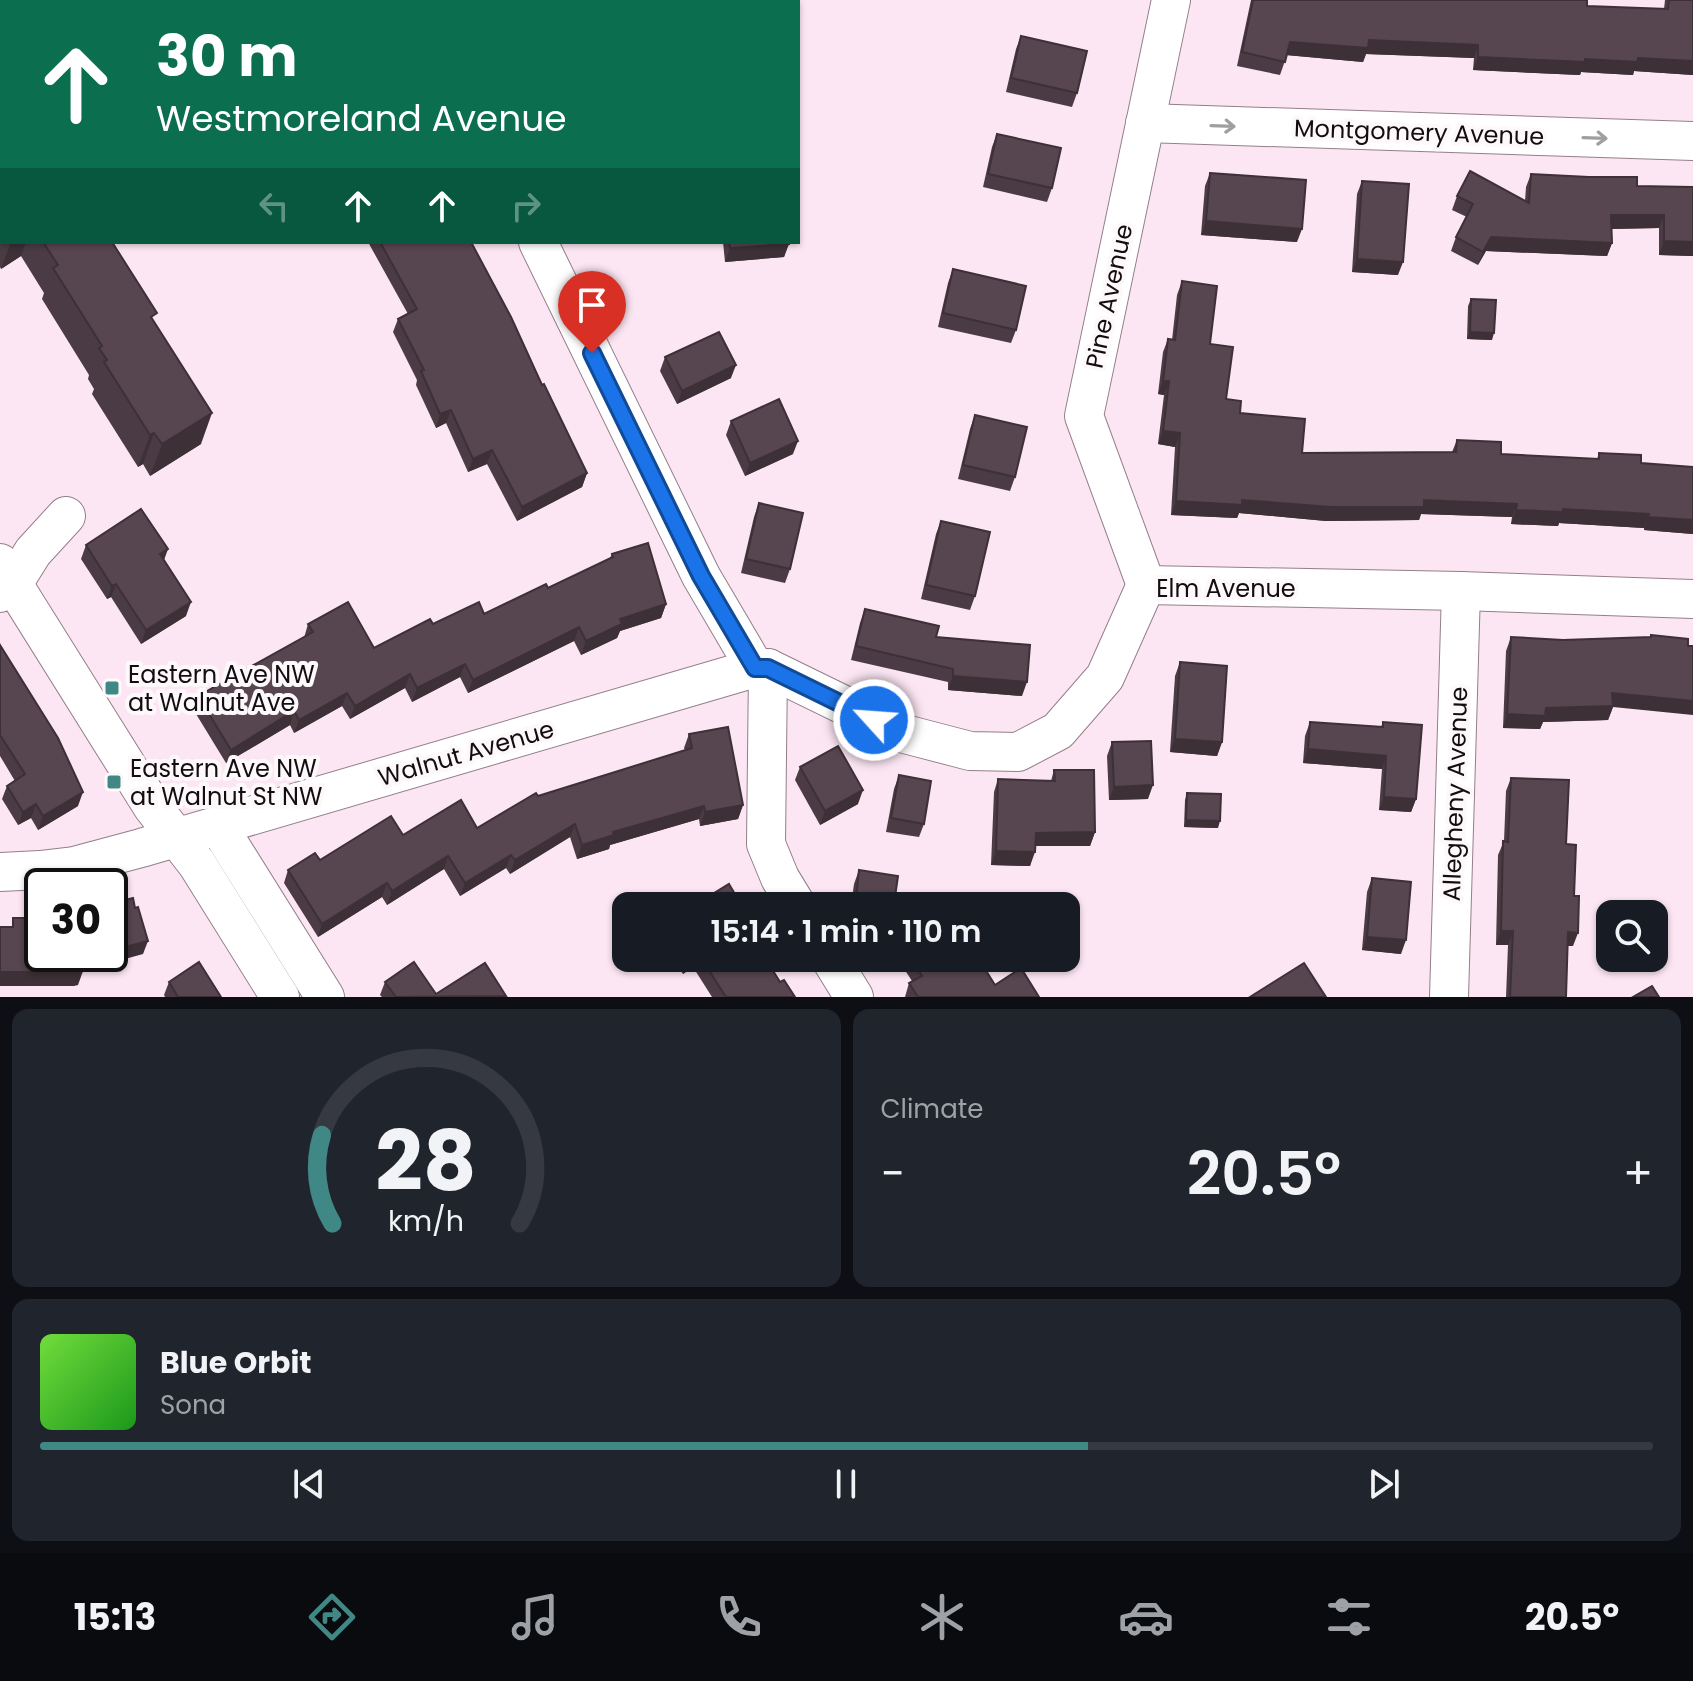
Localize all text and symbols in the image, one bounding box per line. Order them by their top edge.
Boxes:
text: 30 m [156,17,298,96]
icon: ahead [24,32,128,136]
text: Westmoreland Avenue [156,93,567,144]
street label: Montgomery Avenue [1293,111,1545,153]
one-way arrow [1209,118,1236,133]
one-way arrow [1581,130,1608,145]
icon: left [252,184,296,228]
icon: ahead [336,184,380,228]
icon: ahead [420,184,464,228]
icon: right [504,184,548,228]
street label: Pine Avenue [1078,221,1140,371]
pin [558,271,626,353]
icon: arrive [570,283,614,327]
street label: Elm Avenue [1156,572,1296,605]
place label: Eastern Ave NW at Walnut Ave [128,658,315,719]
position arrow [832,678,916,762]
marker: Eastern Ave NW at Walnut Ave [103,679,121,697]
street label: Allegheny Avenue [1435,686,1475,902]
street label: Walnut Avenue [374,712,558,794]
place label: Eastern Ave NW at Walnut St NW [130,752,322,813]
marker: Eastern Ave NW at Walnut St NW [105,773,123,791]
speed limit sign: 30 [24,868,128,972]
map controls [1596,900,1668,972]
button: search [1596,900,1668,972]
text: 15:14 · 1 min · 110 m [711,910,981,953]
text: Climate [881,1091,983,1127]
text: 28 [376,1103,477,1219]
text: 20.5° [1187,1132,1341,1216]
text: − [881,1143,905,1204]
text: + [1623,1143,1653,1204]
text: km/h [388,1201,464,1241]
text: Blue Orbit [160,1341,312,1384]
text: Sona [160,1387,226,1423]
icon: previous [287,1462,331,1506]
icon: pause [824,1462,868,1506]
icon: next [1362,1462,1406,1506]
icon: directions [304,1589,360,1645]
icon: music [507,1589,563,1645]
icon: phone [711,1589,767,1645]
icon: climate [914,1589,970,1645]
icon: car [1118,1589,1174,1645]
icon: filters [1321,1589,1377,1645]
text: 15:13 [74,1592,156,1643]
text: 20.5° [1525,1592,1619,1643]

